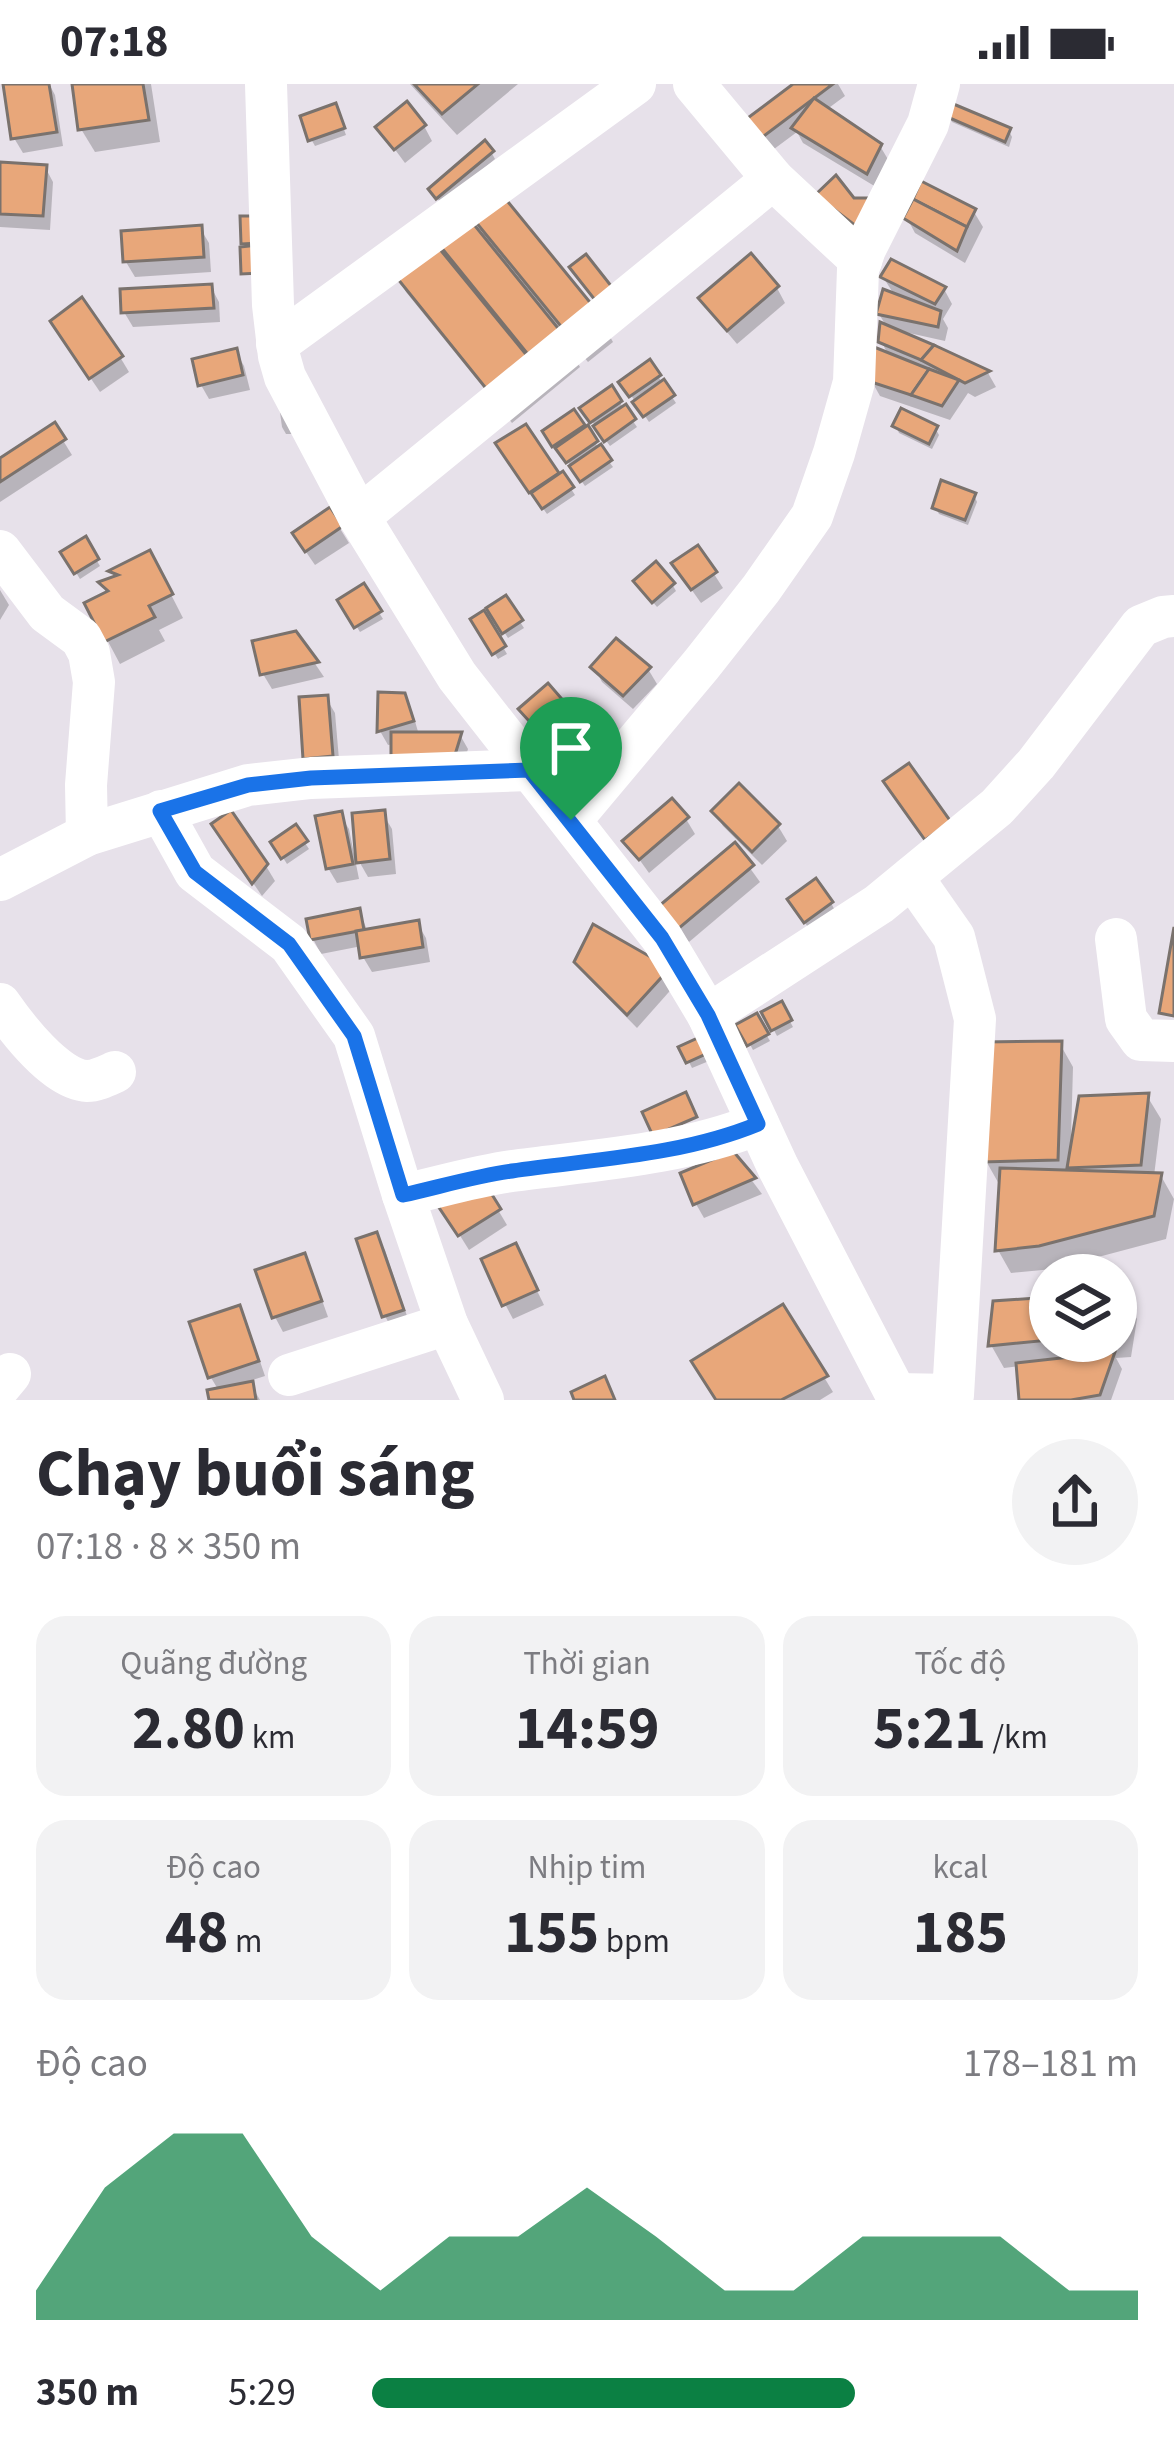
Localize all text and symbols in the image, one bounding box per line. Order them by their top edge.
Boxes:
text: 07:18 [60,10,169,74]
pin [520,697,622,820]
icon: arrive [538,715,604,781]
map controls [1029,1254,1137,1362]
button: layers [1029,1254,1137,1362]
text: Chạy buổi sáng [36,1427,475,1521]
button: share [1012,1439,1138,1565]
text: 07:18 · 8 × 350 m [36,1519,301,1575]
text: Quãng đường [120,1640,307,1687]
text: Thời gian [523,1640,651,1687]
text: Tốc độ [915,1640,1006,1687]
text: 2.80 [132,1687,245,1772]
text: 14:59 [515,1687,659,1772]
text: 5:21 [873,1687,986,1772]
text: km [245,1714,295,1761]
text: /km [986,1714,1048,1761]
text: Độ cao [166,1844,261,1891]
text: Nhịp tim [528,1844,646,1891]
text: kcal [933,1844,988,1891]
text: 48 [165,1891,228,1976]
text: 155 [504,1891,599,1976]
text: 185 [913,1891,1008,1976]
text: m [228,1918,262,1965]
text: bpm [599,1918,670,1965]
text: Độ cao [36,2036,148,2092]
text: 178–181 m [963,2036,1138,2092]
text: 350 m [36,2365,139,2421]
text: 5:29 [228,2365,296,2421]

